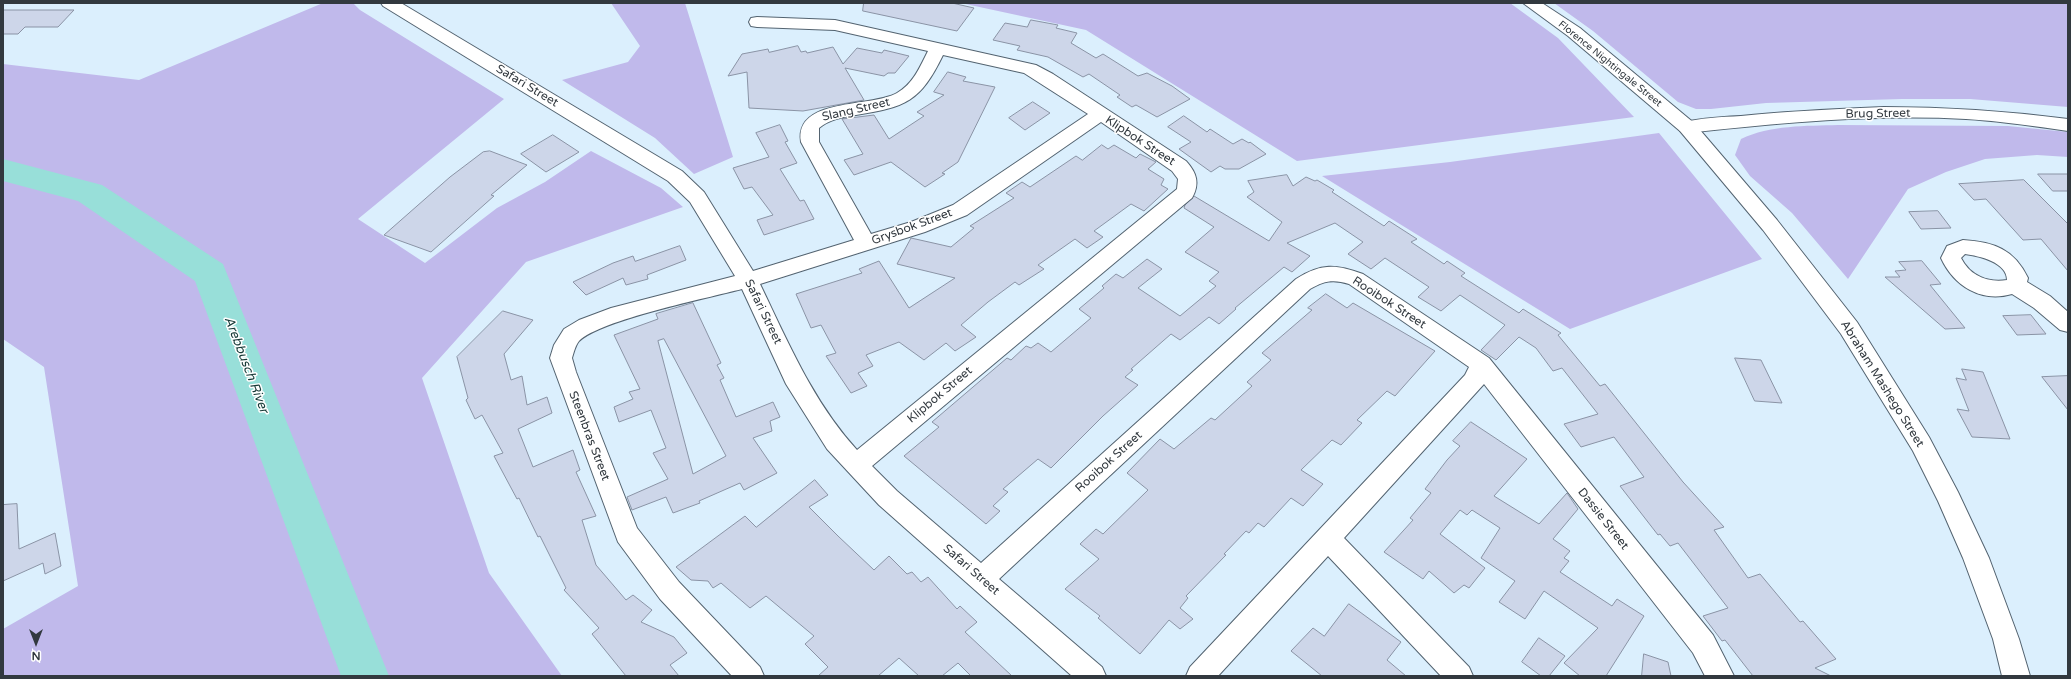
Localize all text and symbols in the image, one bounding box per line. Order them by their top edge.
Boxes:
street label: Florence Nightingale Street [1556,18,1664,110]
street label: Safari Street [493,62,561,110]
street label: Slang Street [821,95,891,125]
street label: Brug Street [1845,106,1911,122]
street label: Klipbok Street [1102,113,1178,169]
street label: Grysbok Street [870,206,954,248]
street label: Rooibok Street [1349,274,1429,332]
street label: Safari Street [741,277,785,347]
water label: Arebbusch River [220,315,272,415]
street label: Abraham Mashego Street [1837,318,1927,450]
street label: Klipbok Street [905,364,975,426]
street label: Steenbras Street [565,389,613,483]
street label: Rooibok Street [1073,428,1145,496]
street label: Dassie Street [1574,485,1632,553]
street label: Safari Street [940,542,1002,598]
north arrow [16,623,56,663]
text: N [32,649,40,662]

